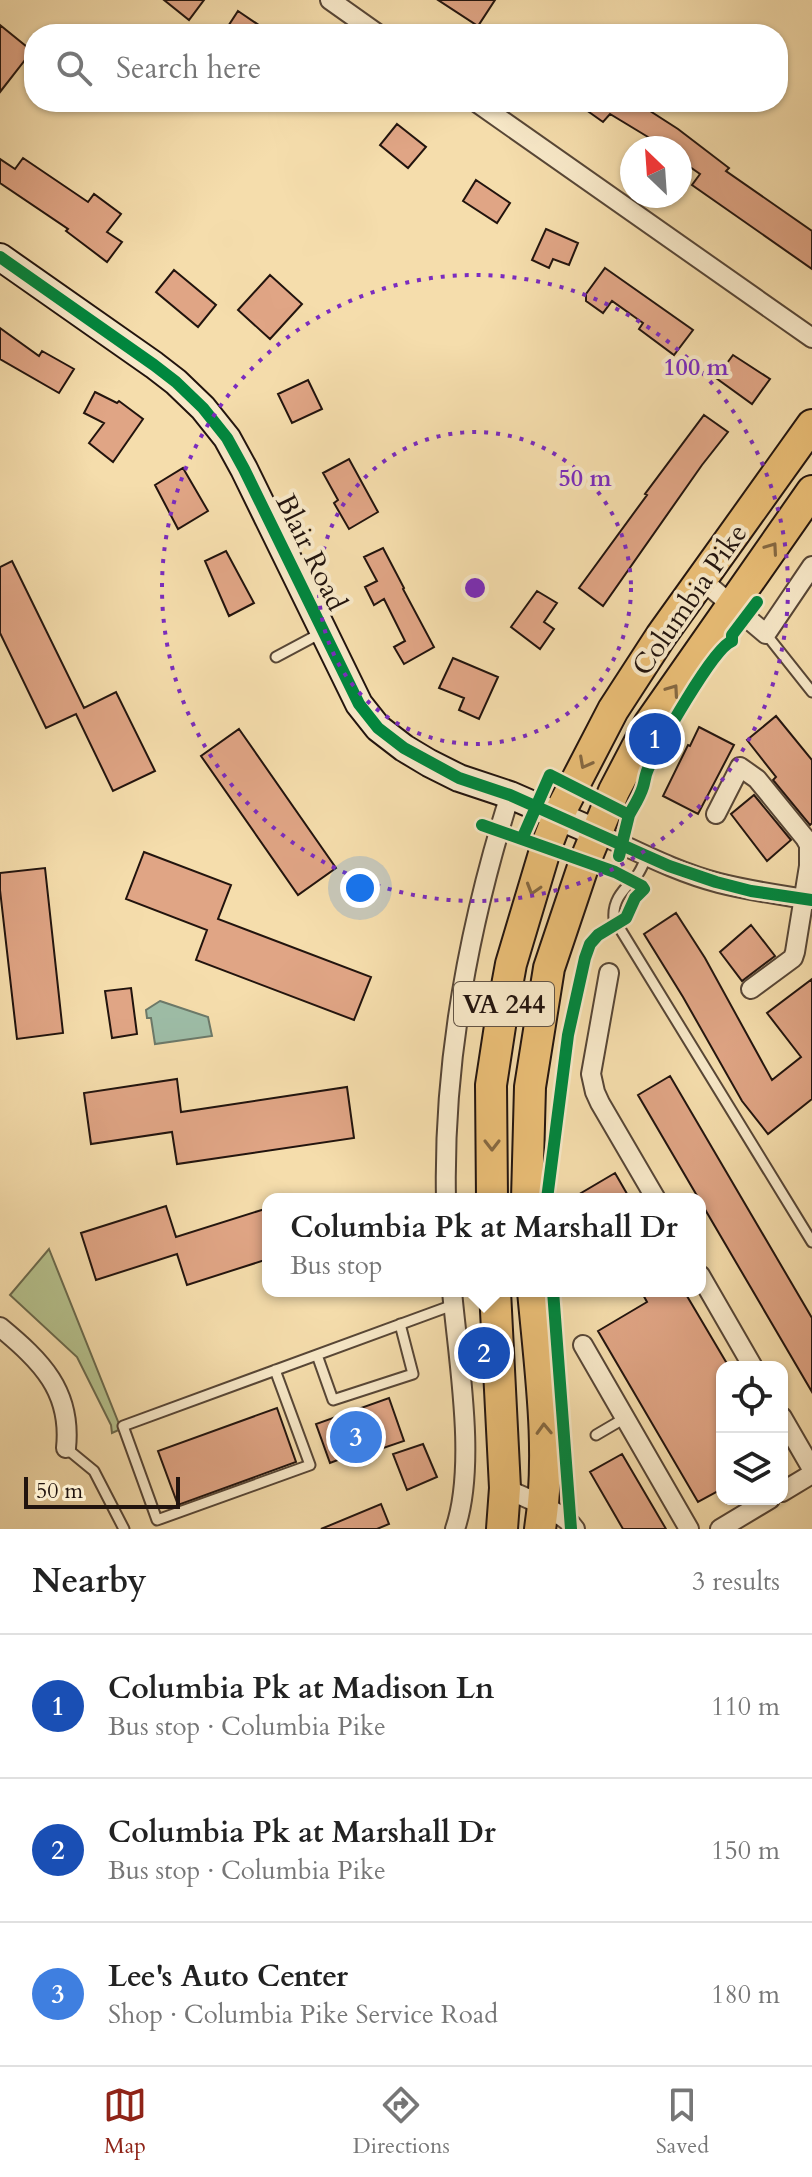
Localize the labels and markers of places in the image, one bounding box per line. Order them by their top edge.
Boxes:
centre of rings [461,574,489,602]
pin: 1 [629,709,681,769]
pin: 2 [458,1323,510,1383]
pin: 3 [330,1407,382,1467]

